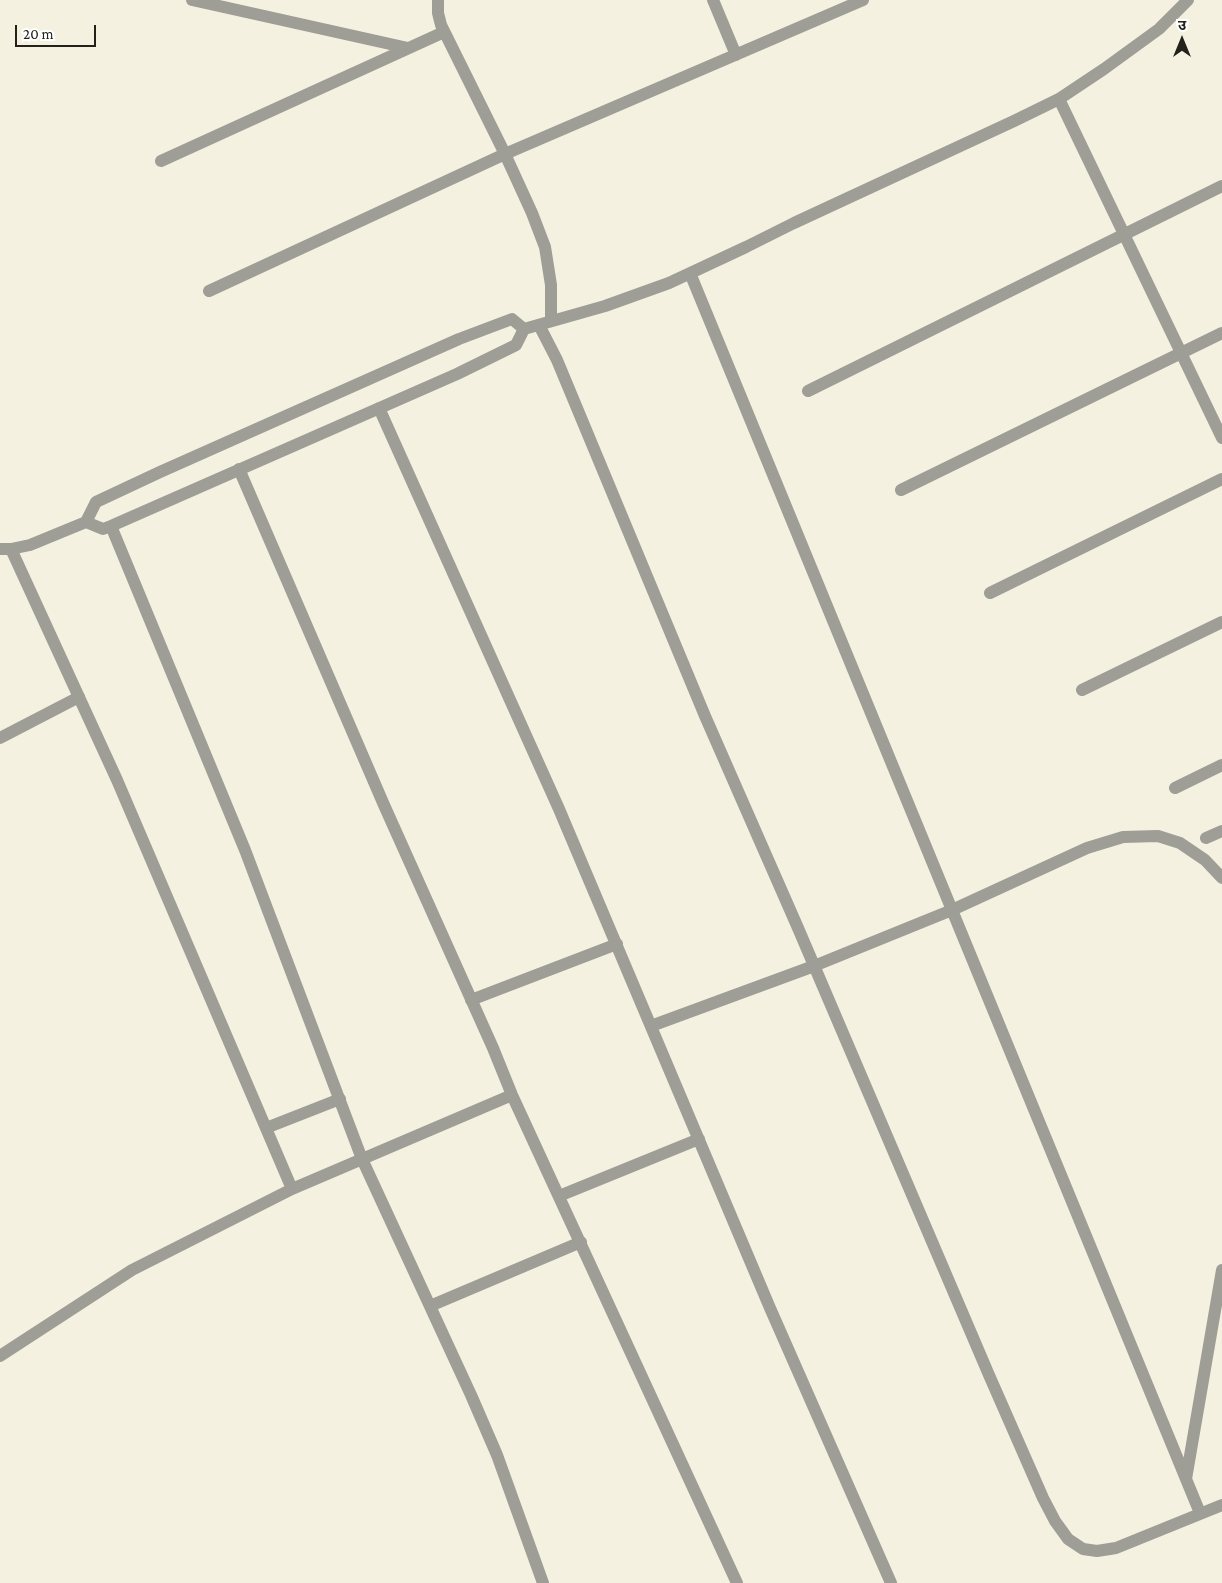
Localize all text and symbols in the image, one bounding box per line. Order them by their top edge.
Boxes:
scale bar [18,15,99,47]
north arrow [1157,15,1207,65]
text: उ [1178,17,1186,33]
text: 20 m [23,26,54,42]

